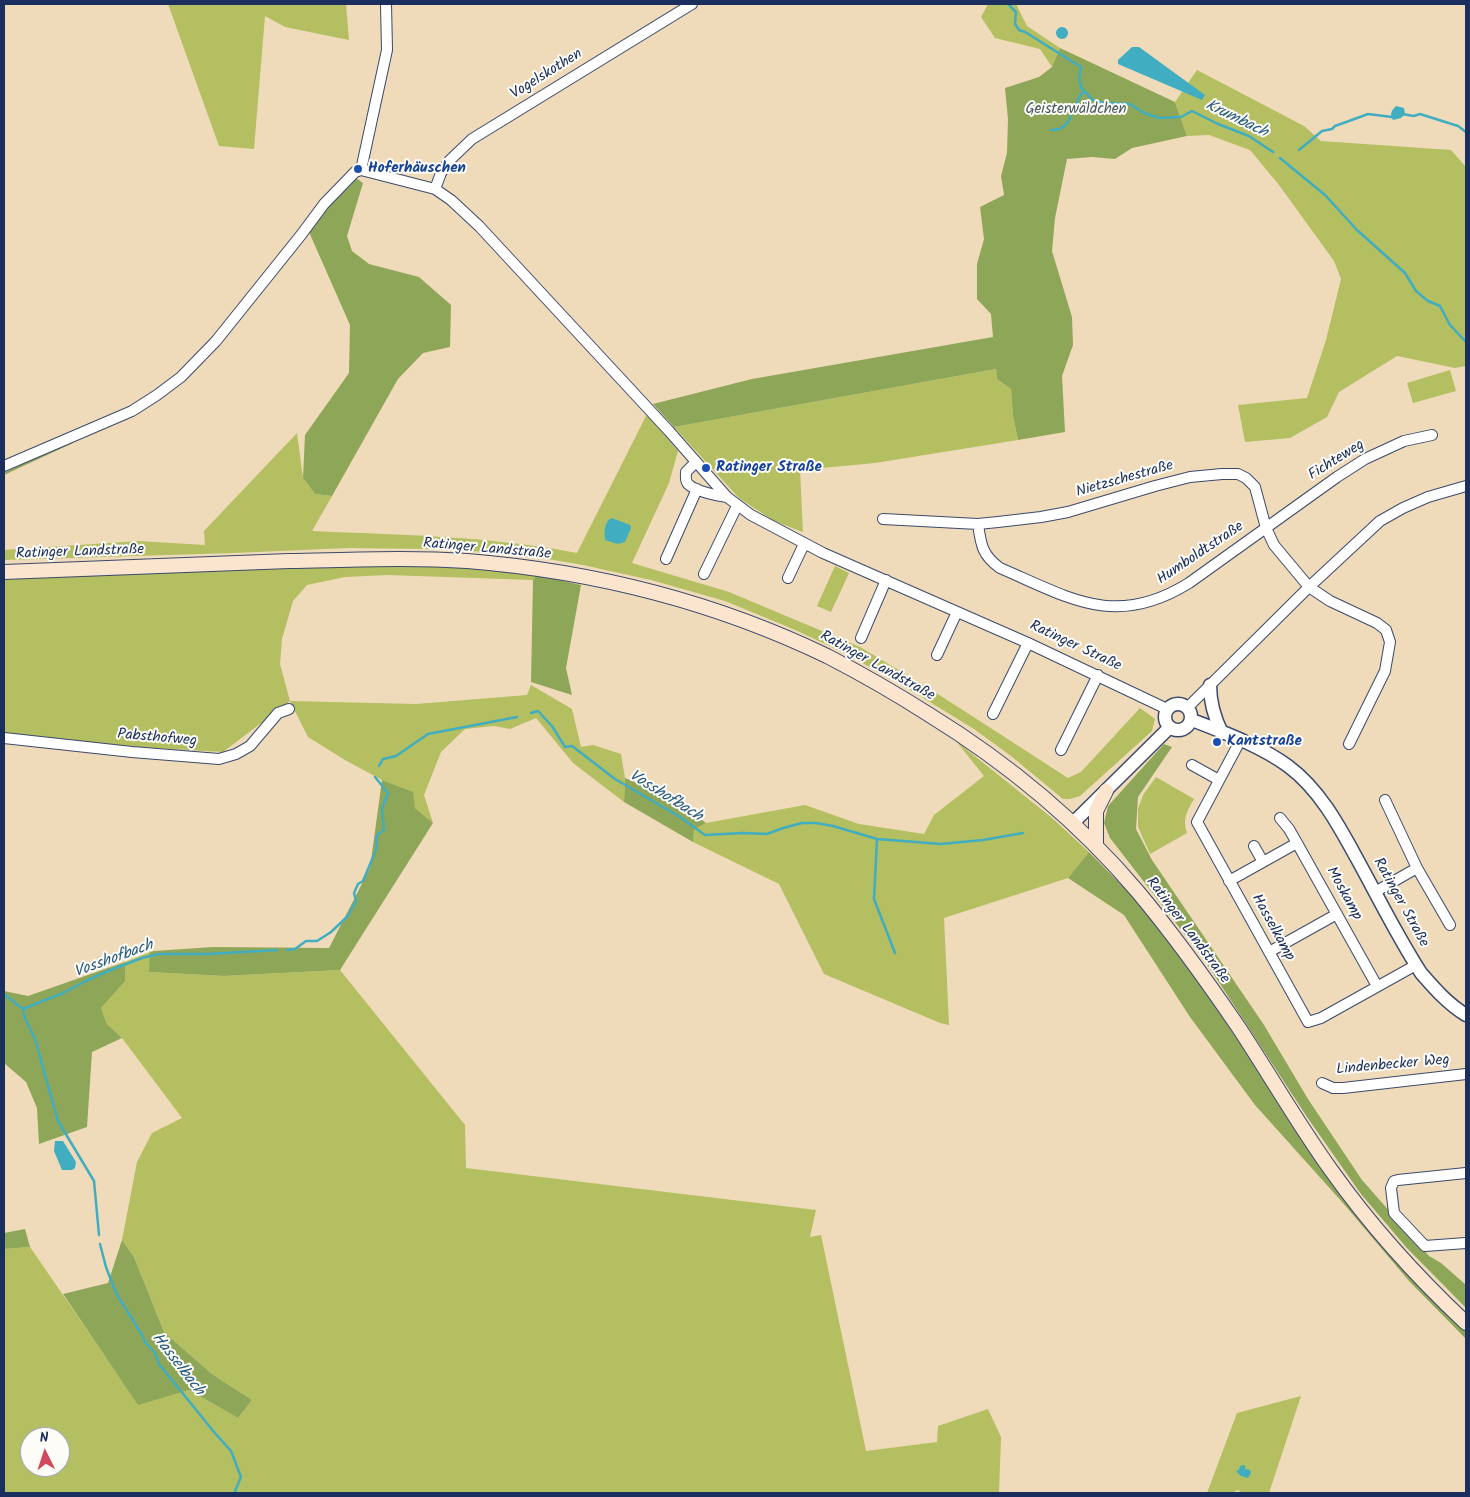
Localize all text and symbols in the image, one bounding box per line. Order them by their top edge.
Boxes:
street label: Vogelskothen [508,46,586,104]
water label: Krumbach [1202,97,1270,143]
park label: Geisterwäldchen [1025,101,1127,119]
place label: Hoferhäuschen [368,160,466,178]
marker: Hoferhäuschen [352,163,364,175]
street label: Fichteweg [1306,437,1368,485]
street label: Nietzschestraße [1074,458,1176,502]
place label: Ratinger Straße [716,459,822,477]
marker: Ratinger Straße [700,462,712,474]
street label: Humboldtstraße [1154,518,1248,590]
street label: Ratinger Landstraße [422,535,552,565]
street label: Ratinger Landstraße [16,542,144,564]
street label: Ratinger Straße [1026,618,1124,676]
street label: Ratinger Landstraße [816,628,938,706]
street label: Pabsthofweg [117,727,197,751]
place label: Kantstraße [1227,733,1302,751]
marker: Kantstraße [1211,736,1223,748]
water label: Vosshofbach [625,767,705,827]
street label: Ratinger Straße [1368,855,1432,951]
street label: Moskamp [1321,864,1365,924]
street label: Ratinger Landstraße [1141,874,1233,988]
street label: Hasselkamp [1246,892,1298,964]
water label: Vosshofbach [72,937,156,983]
street label: Lindenbecker Weg [1336,1052,1450,1080]
water label: Hasselbach [146,1330,208,1400]
north arrow [20,1427,70,1477]
text: N [39,1427,49,1449]

